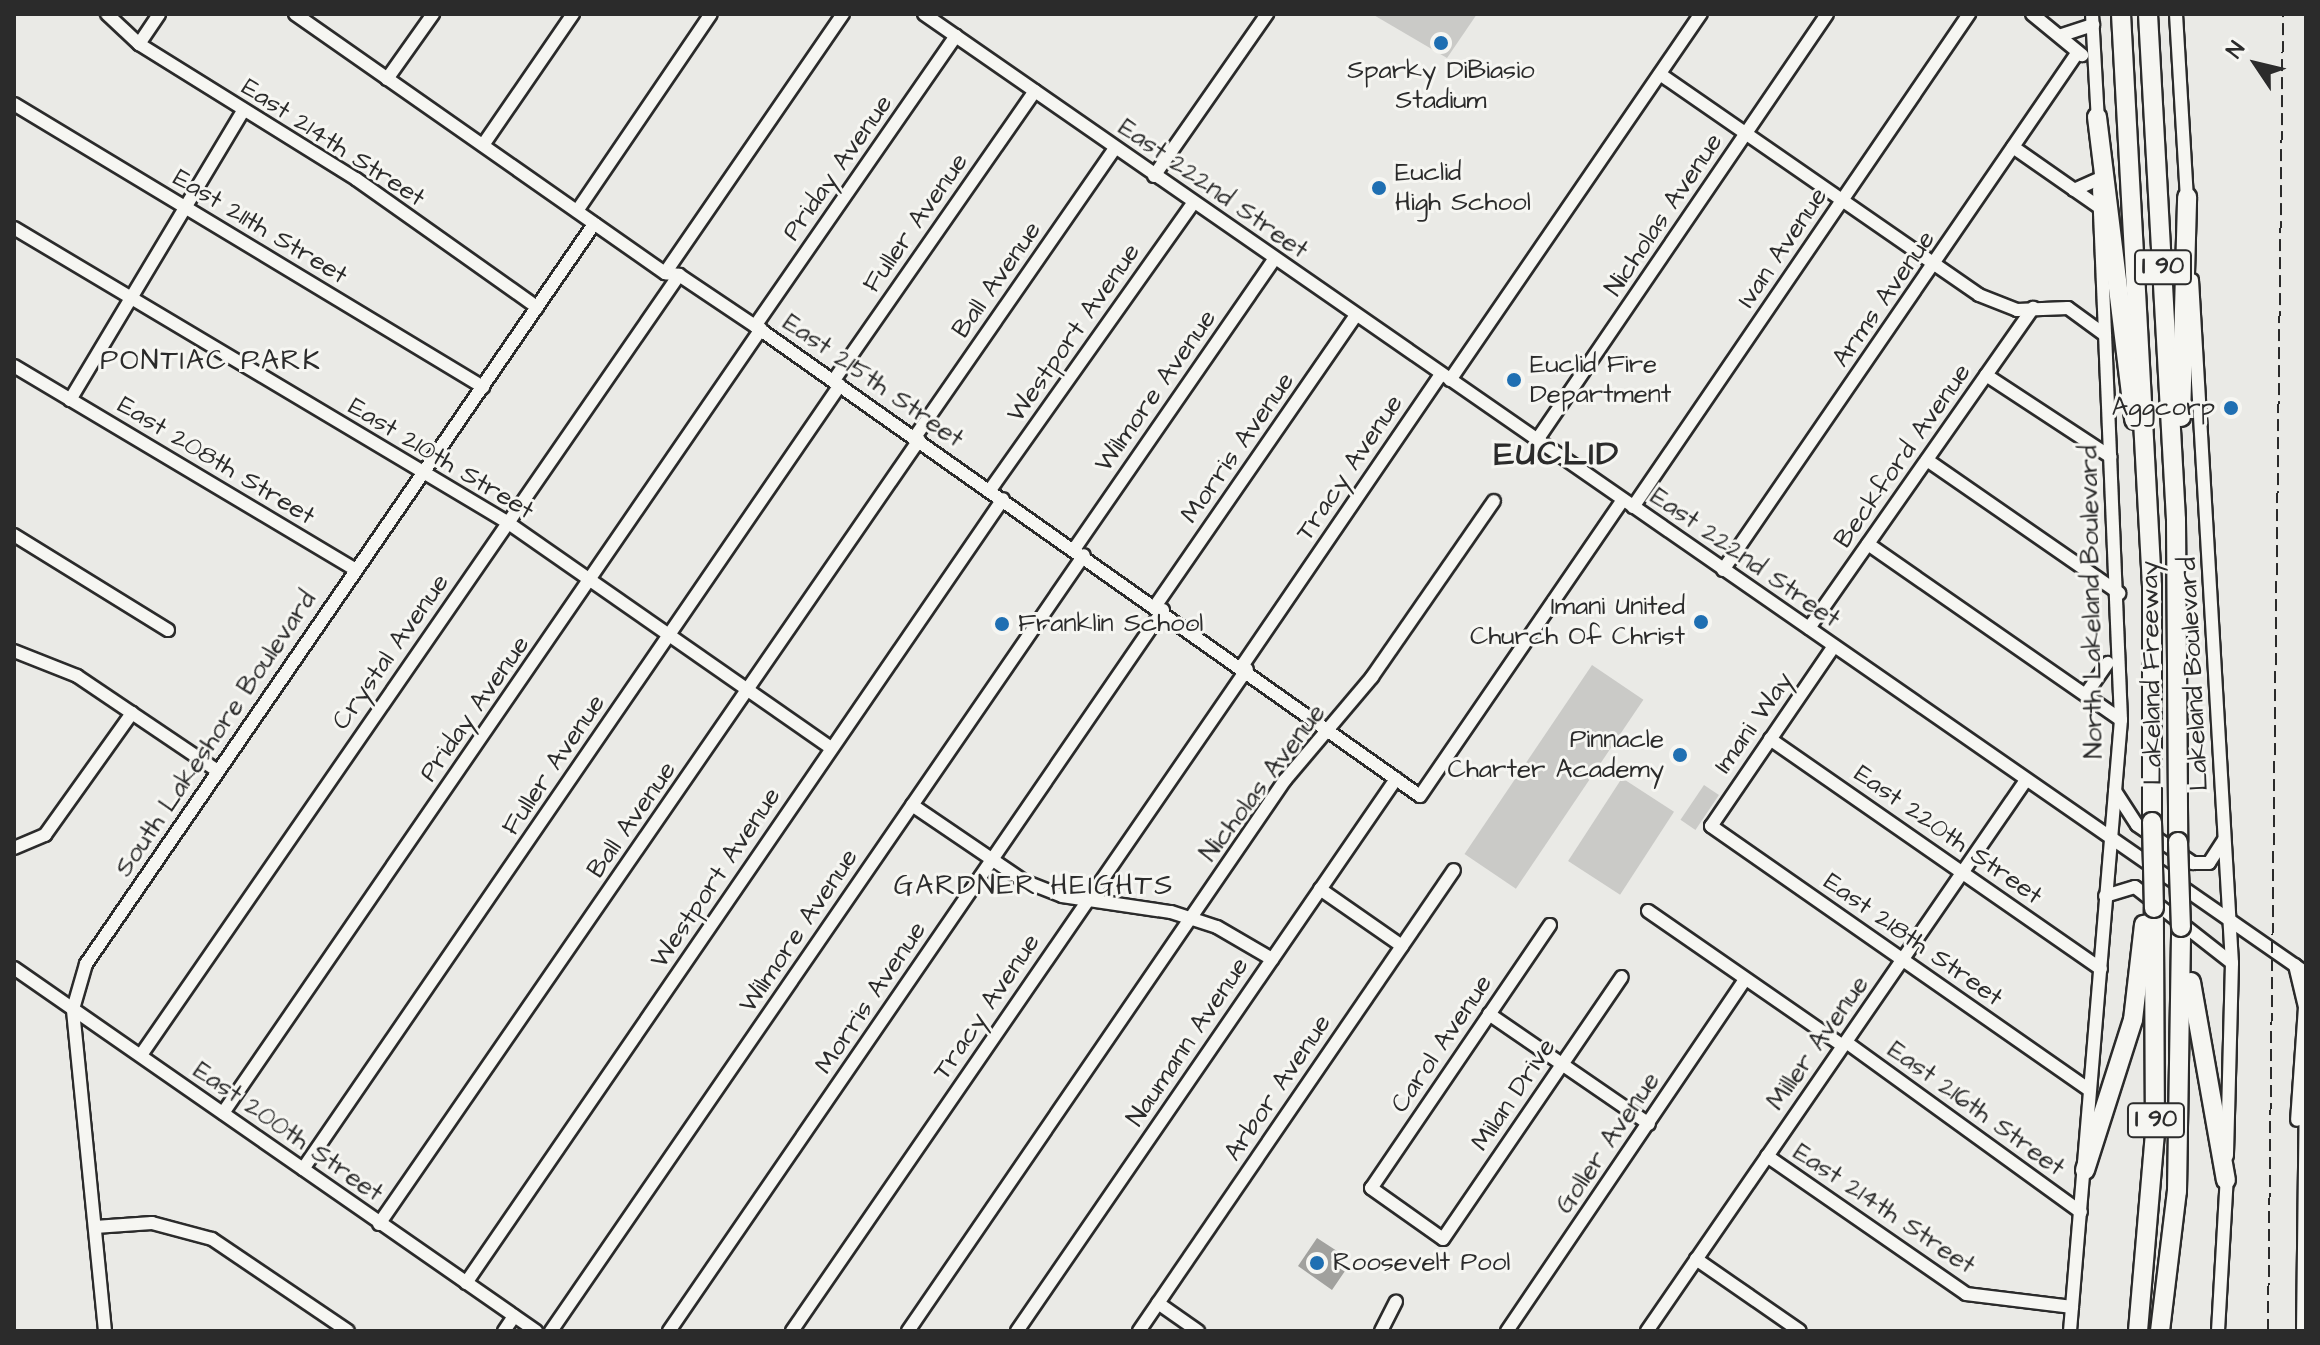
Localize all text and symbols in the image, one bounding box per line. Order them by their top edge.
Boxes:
north arrow [2216,24,2296,104]
marker: Sparky DiBiasio Stadium [1432,34,1450,52]
text: N [2219,35,2253,64]
place label: Sparky DiBiasio Stadium [1347,55,1535,116]
street label: East 214th Street [235,72,431,214]
street label: Priday Avenue [776,89,900,247]
street label: East 222nd Street [1112,112,1314,266]
street label: Nicholas Avenue [1598,128,1730,302]
street label: Fuller Avenue [857,147,975,299]
place label: Euclid High School [1395,157,1531,218]
street label: East 211th Street [167,163,353,291]
marker: Euclid High School [1370,179,1388,197]
street label: Ivan Avenue [1731,182,1835,314]
street label: Ball Avenue [946,216,1048,344]
street label: Arms Avenue [1826,225,1942,373]
street label: Westport Avenue [1001,238,1147,428]
road number: I 90 [2133,247,2193,287]
street label: Wilmore Avenue [1089,304,1223,478]
street label: East 215th Street [777,307,969,455]
district label: PONTIAC PARK [100,344,322,378]
place label: Euclid Fire Department [1530,349,1671,410]
street label: Beckford Avenue [1828,358,1978,554]
street label: Morris Avenue [1175,367,1301,529]
marker: Euclid Fire Department [1505,371,1523,389]
street label: Tracy Avenue [1290,389,1410,547]
street label: East 208th Street [112,390,320,532]
street label: East 210th Street [342,391,540,527]
place label: Aggcorp [2112,392,2215,424]
marker: Aggcorp [2222,399,2240,417]
district label: EUCLID [1494,435,1620,475]
street label: North Lakeland Boulevard [2074,445,2110,759]
street label: East 222nd Street [1644,481,1846,635]
street label: Lakeland Boulevard [2172,556,2216,792]
street label: Lakeland Freeway [2134,561,2170,785]
street label: Crystal Avenue [326,568,456,736]
street label: South Lakeshore Boulevard [109,585,323,883]
place label: Imani United Church Of Christ [1470,591,1685,652]
place label: Franklin School [1018,608,1203,640]
marker: Imani United Church Of Christ [1692,613,1710,631]
marker: Franklin School [993,615,1011,633]
street label: Priday Avenue [413,630,537,788]
street label: Imani Way [1708,666,1800,780]
street label: Fuller Avenue [496,689,612,841]
street label: Nicholas Avenue [1194,698,1332,868]
place label: Pinnacle Charter Academy [1448,724,1664,786]
marker: Pinnacle Charter Academy [1671,746,1689,764]
street label: Ball Avenue [581,756,683,884]
street label: East 220th Street [1848,758,2048,912]
street label: Westport Avenue [644,782,788,974]
street label: Wilmore Avenue [733,843,865,1019]
street label: East 218th Street [1817,867,2009,1013]
district label: GARDNER HEIGHTS [894,869,1174,903]
street label: Morris Avenue [809,916,933,1080]
street label: Tracy Avenue [927,928,1047,1086]
street label: Naumann Avenue [1120,952,1256,1132]
street label: Carol Avenue [1384,969,1500,1119]
street label: Miller Avenue [1760,970,1876,1116]
street label: Arbor Avenue [1218,1009,1338,1167]
street label: Milan Drive [1465,1033,1563,1157]
street label: East 216th Street [1881,1034,2071,1184]
street label: East 200th Street [187,1055,389,1209]
street label: Goller Avenue [1549,1066,1667,1220]
road number: I 90 [2126,1100,2186,1140]
street label: East 214th Street [1787,1137,1981,1281]
place label: Roosevelt Pool [1333,1247,1510,1279]
marker: Roosevelt Pool [1308,1254,1326,1272]

